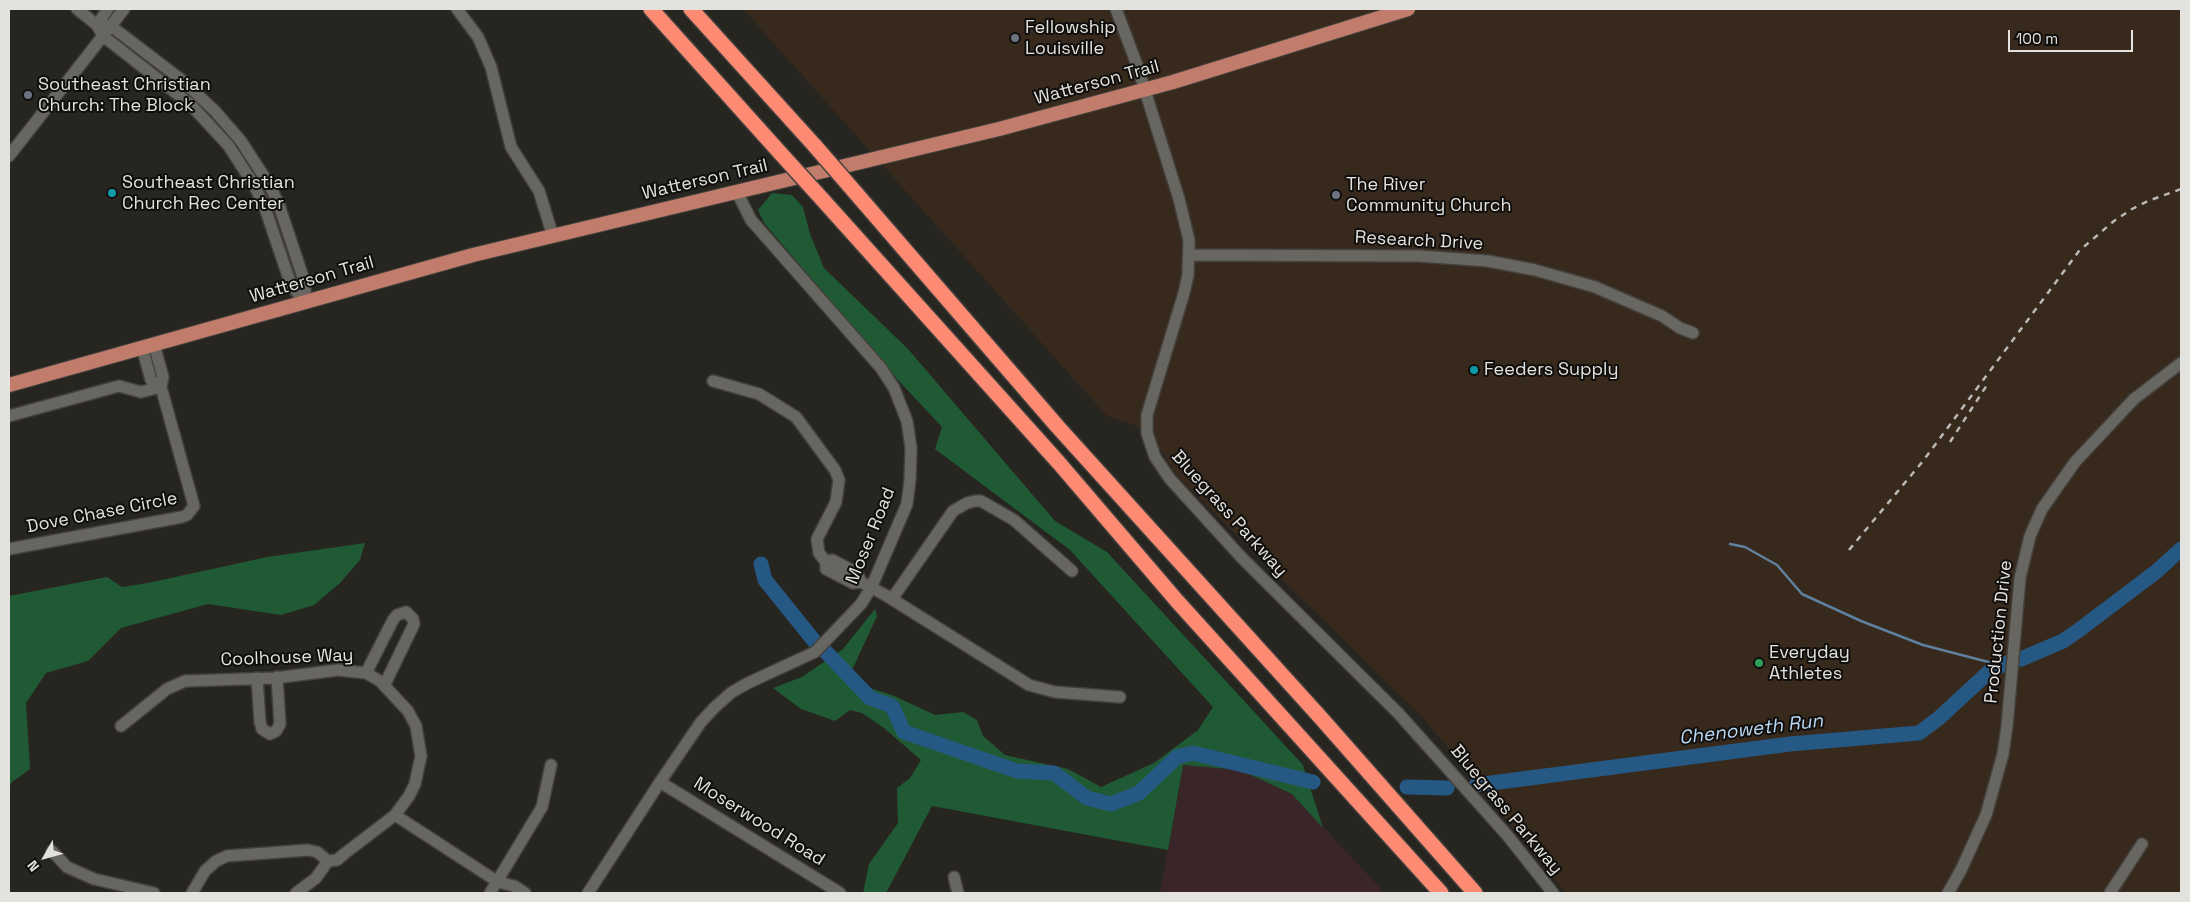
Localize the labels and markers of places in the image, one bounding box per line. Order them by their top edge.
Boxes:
place label: Fellowship Louisville [1025,17,1116,59]
marker: Fellowship Louisville [1009,32,1021,44]
place label: Southeast Christian Church: The Block [38,74,211,116]
marker: Southeast Christian Church: The Block [22,89,34,101]
place label: Southeast Christian Church Rec Center [122,172,295,214]
place label: The River Community Church [1346,174,1512,216]
marker: Southeast Christian Church Rec Center [106,187,118,199]
marker: The River Community Church [1330,189,1342,201]
place label: Feeders Supply [1484,359,1619,381]
marker: Feeders Supply [1468,364,1480,376]
place label: Everyday Athletes [1769,642,1850,684]
marker: Everyday Athletes [1753,657,1765,669]

